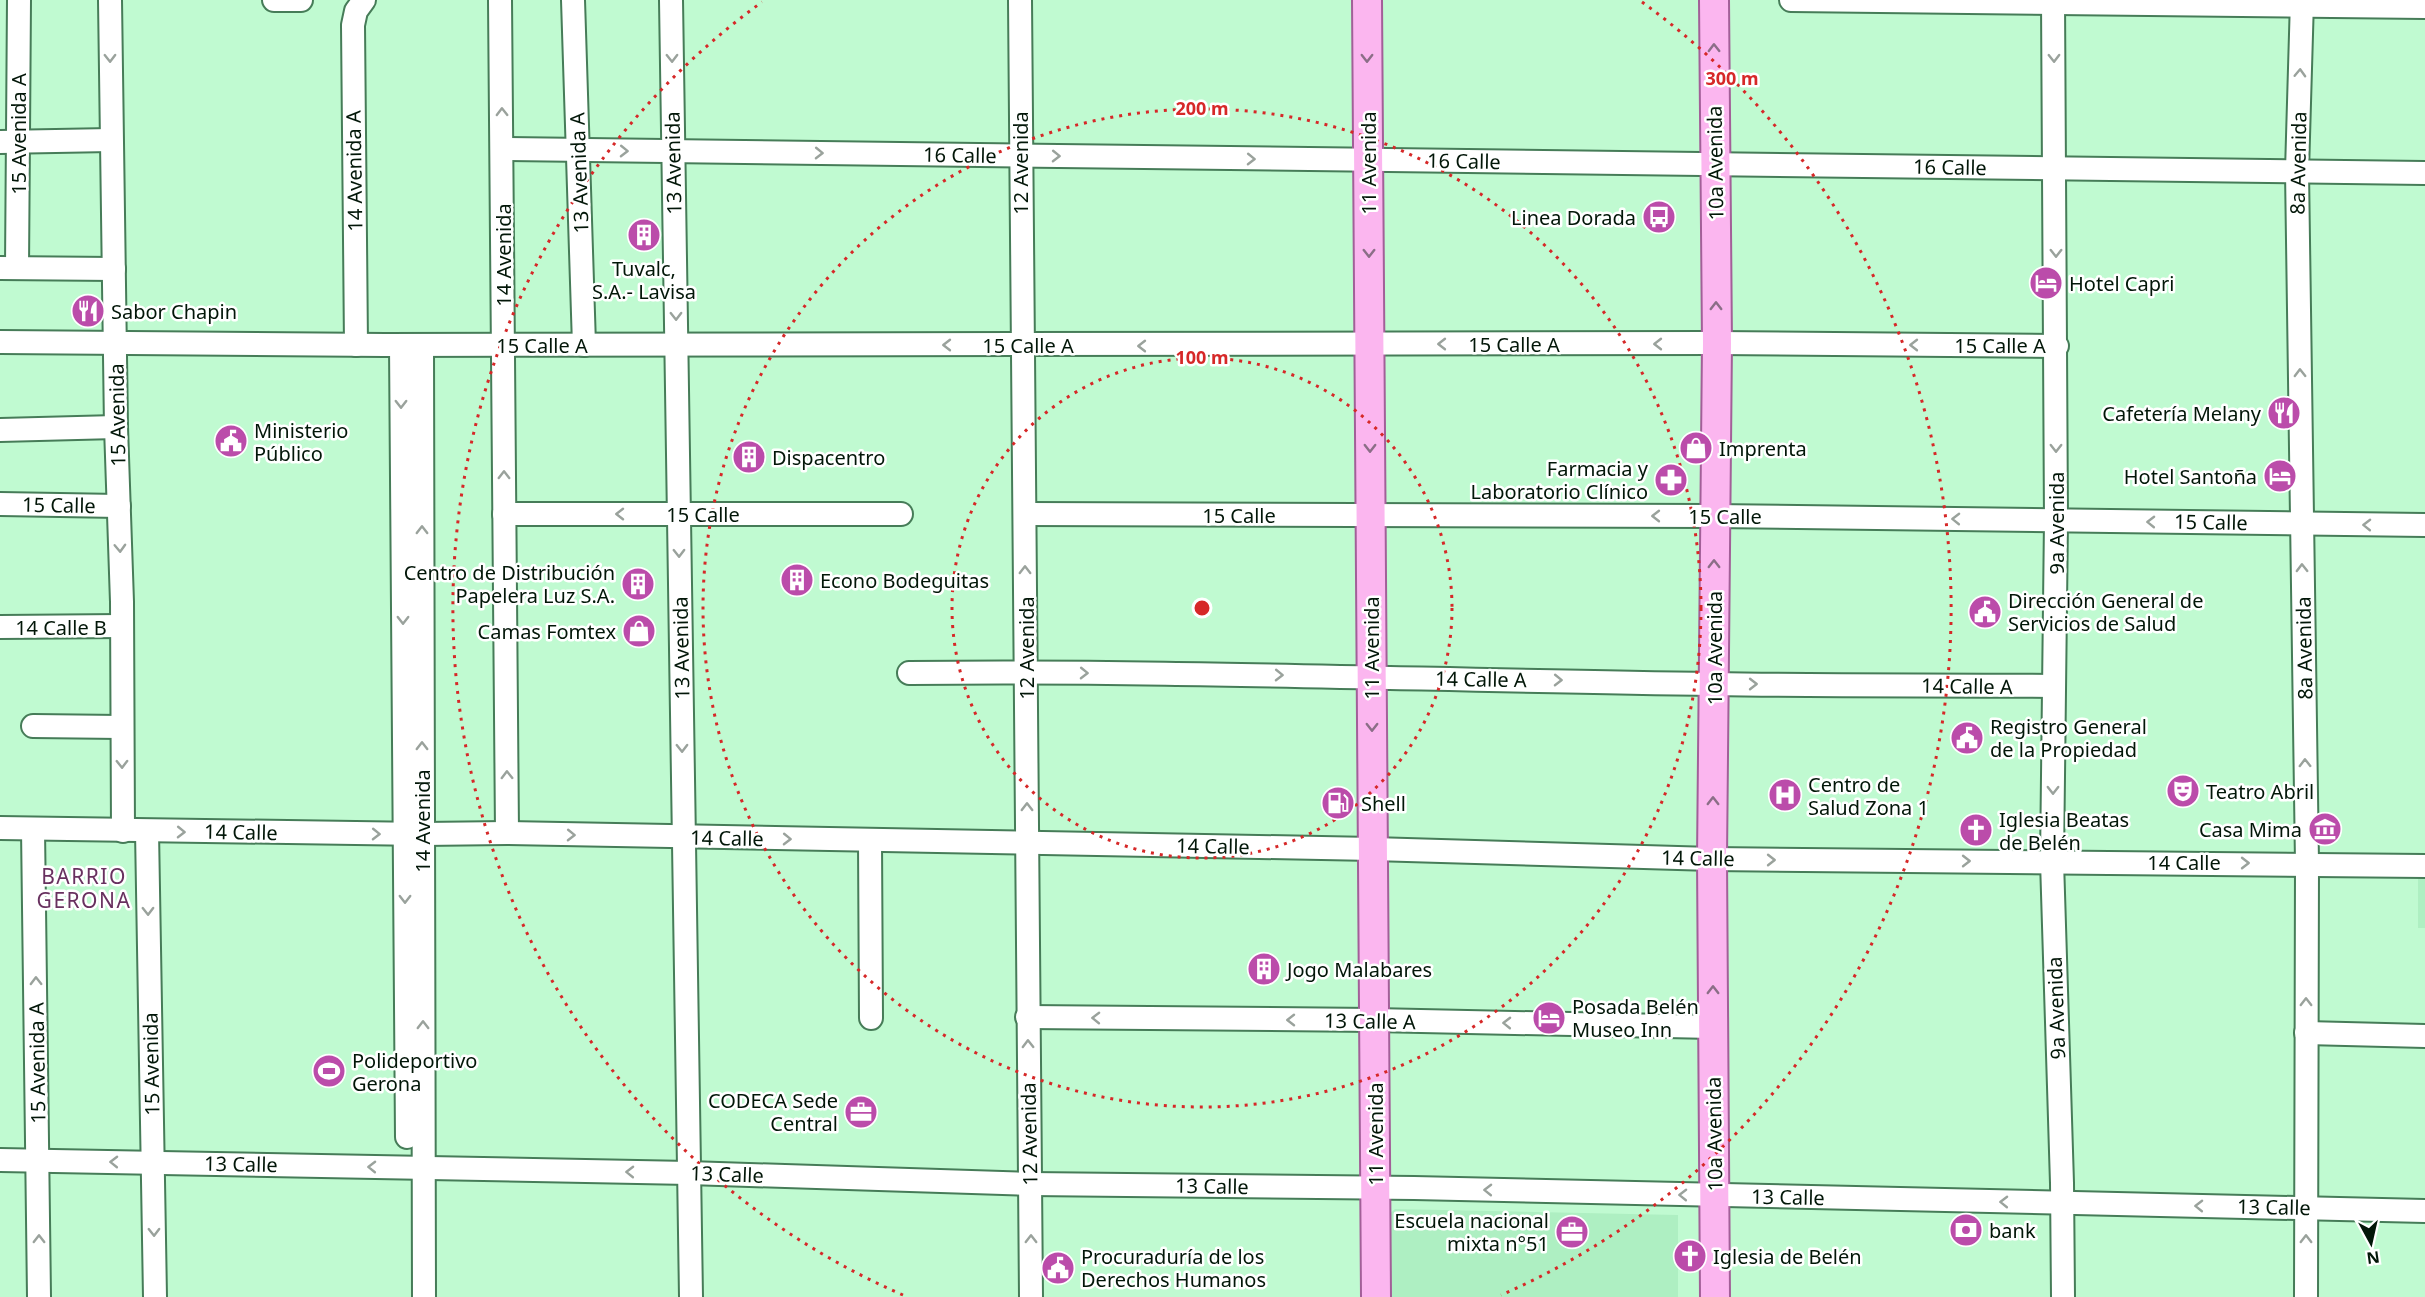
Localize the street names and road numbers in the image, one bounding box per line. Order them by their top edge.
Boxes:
street label: 15 Avenida A [5,73,32,195]
street label: 10a Avenida [1701,105,1729,221]
street label: 14 Avenida A [339,110,369,232]
street label: 13 Avenida [659,111,687,215]
street label: 12 Avenida [1007,111,1034,215]
street label: 11 Avenida [1355,111,1382,215]
street label: 8a Avenida [2284,111,2312,215]
street label: 13 Avenida A [563,112,595,234]
street label: 16 Calle [923,141,997,169]
street label: 16 Calle [1427,147,1501,175]
street label: 16 Calle [1913,153,1987,181]
street label: 14 Avenida [490,203,517,307]
street label: 15 Calle A [1468,331,1560,358]
street label: 15 Calle A [496,332,588,359]
street label: 15 Calle A [982,332,1074,359]
street label: 15 Calle A [1954,332,2046,359]
street label: 15 Avenida [103,363,131,467]
street label: 9a Avenida [2043,471,2070,575]
street label: 15 Calle [22,491,96,519]
street label: 15 Calle [666,501,740,528]
street label: 15 Calle [1202,502,1276,529]
street label: 15 Calle [1688,503,1762,530]
street label: 15 Calle [2174,508,2248,536]
street label: 10a Avenida [1701,591,1728,705]
street label: 13 Avenida [667,596,695,700]
street label: 12 Avenida [1013,596,1040,700]
street label: 11 Avenida [1358,596,1385,700]
street label: 8a Avenida [2290,596,2318,700]
street label: 14 Calle B [15,614,107,641]
street label: 14 Calle A [1435,665,1527,693]
street label: 14 Calle A [1921,672,2013,700]
street label: 14 Avenida [409,769,436,873]
street label: 14 Calle [204,818,278,846]
street label: 14 Calle [690,824,764,852]
street label: 14 Calle [1176,832,1250,860]
street label: 14 Calle [1661,844,1735,872]
street label: 14 Calle [2147,849,2221,876]
street label: 9a Avenida [2041,956,2071,1060]
street label: 15 Avenida A [22,1002,52,1124]
street label: 13 Calle A [1324,1007,1416,1035]
street label: 15 Avenida [137,1012,165,1116]
street label: 10a Avenida [1700,1076,1728,1192]
street label: 12 Avenida [1015,1082,1043,1186]
street label: 11 Avenida [1362,1082,1389,1186]
street label: 13 Calle [204,1150,278,1178]
street label: 13 Calle [690,1159,764,1189]
street label: 13 Calle [1175,1172,1249,1200]
street label: 13 Calle [1751,1183,1825,1211]
street label: 13 Calle [2237,1193,2311,1221]

